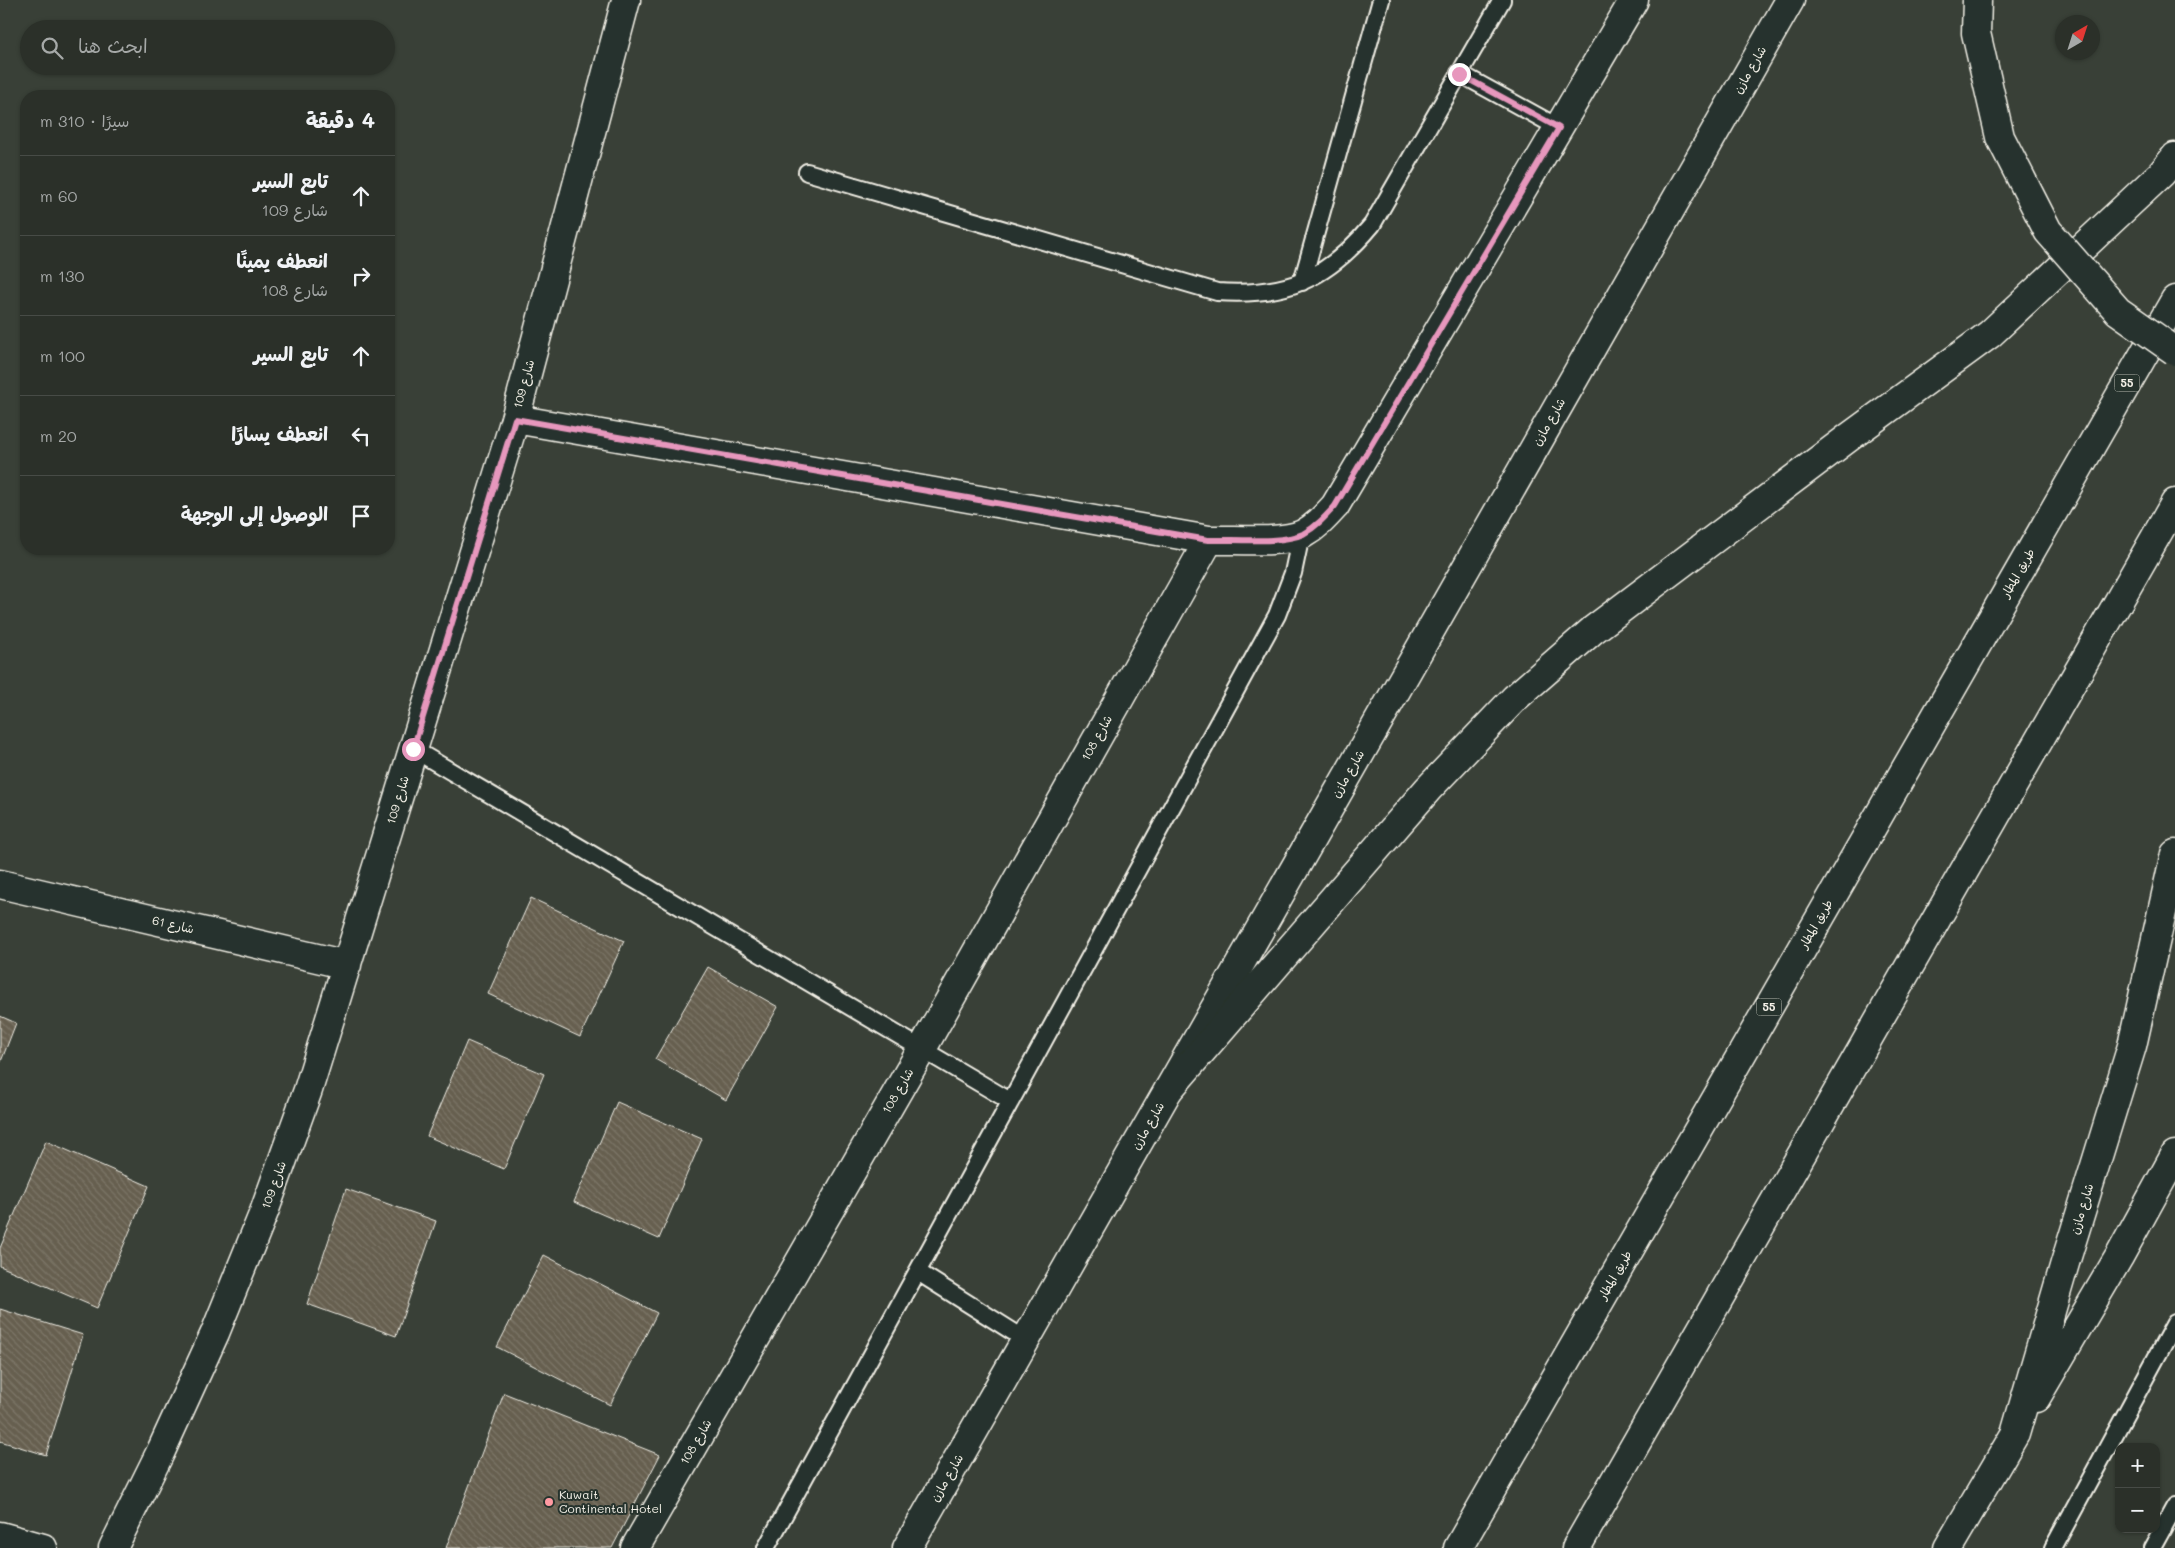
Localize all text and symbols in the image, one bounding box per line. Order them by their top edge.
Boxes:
north arrow [2055,15,2100,60]
search box [20,20,395,75]
text: ابحث هنا [78,33,148,58]
icon: search [38,34,66,62]
street label: شارع مازن [1729,43,1771,97]
route end [1448,63,1471,86]
text: 4 دقيقة [306,106,375,133]
text: سيرًا · 310 m [40,110,129,131]
text: تابع السير [253,168,328,193]
icon: ahead [347,182,375,210]
text: 60 m [40,185,77,206]
text: شارع 109 [262,199,328,220]
text: انعطف يمينًا [236,248,328,273]
icon: right [347,262,375,290]
text: 130 m [40,265,84,286]
text: شارع 108 [262,279,328,300]
text: تابع السير [253,341,328,366]
icon: ahead [347,342,375,370]
text: 100 m [40,345,85,366]
street label: شارع 109 [509,358,539,410]
road number: 55 [2114,374,2140,392]
street label: شارع مازن [1528,395,1570,449]
text: انعطف يسارًا [231,421,328,446]
icon: left [347,422,375,450]
text: 20 m [40,425,77,446]
text: الوصول إلى الوجهة [181,501,328,526]
icon: arrive [347,502,375,530]
street label: طريق المطار [1996,545,2038,601]
street label: شارع 108 [1077,712,1117,764]
route start [402,738,425,761]
street label: شارع مازن [1327,747,1369,801]
street label: شارع 109 [382,774,414,826]
street label: طريق المطار [1794,896,1836,952]
street label: شارع 61 [150,911,196,939]
road number: 55 [1756,999,1782,1016]
street label: شارع 108 [878,1065,918,1117]
street label: شارع مازن [1127,1099,1169,1153]
street label: شارع 109 [257,1159,291,1211]
street label: شارع مازن [2066,1181,2098,1237]
street label: طريق المطار [1593,1247,1635,1303]
street label: شارع 108 [676,1416,716,1468]
map controls [2115,1443,2160,1533]
button: + [2115,1443,2160,1488]
street label: شارع مازن [926,1451,968,1505]
place label: Kuwait Continental Hotel [559,1486,662,1516]
button: − [2115,1488,2160,1533]
marker: Kuwait Continental Hotel [543,1496,555,1508]

